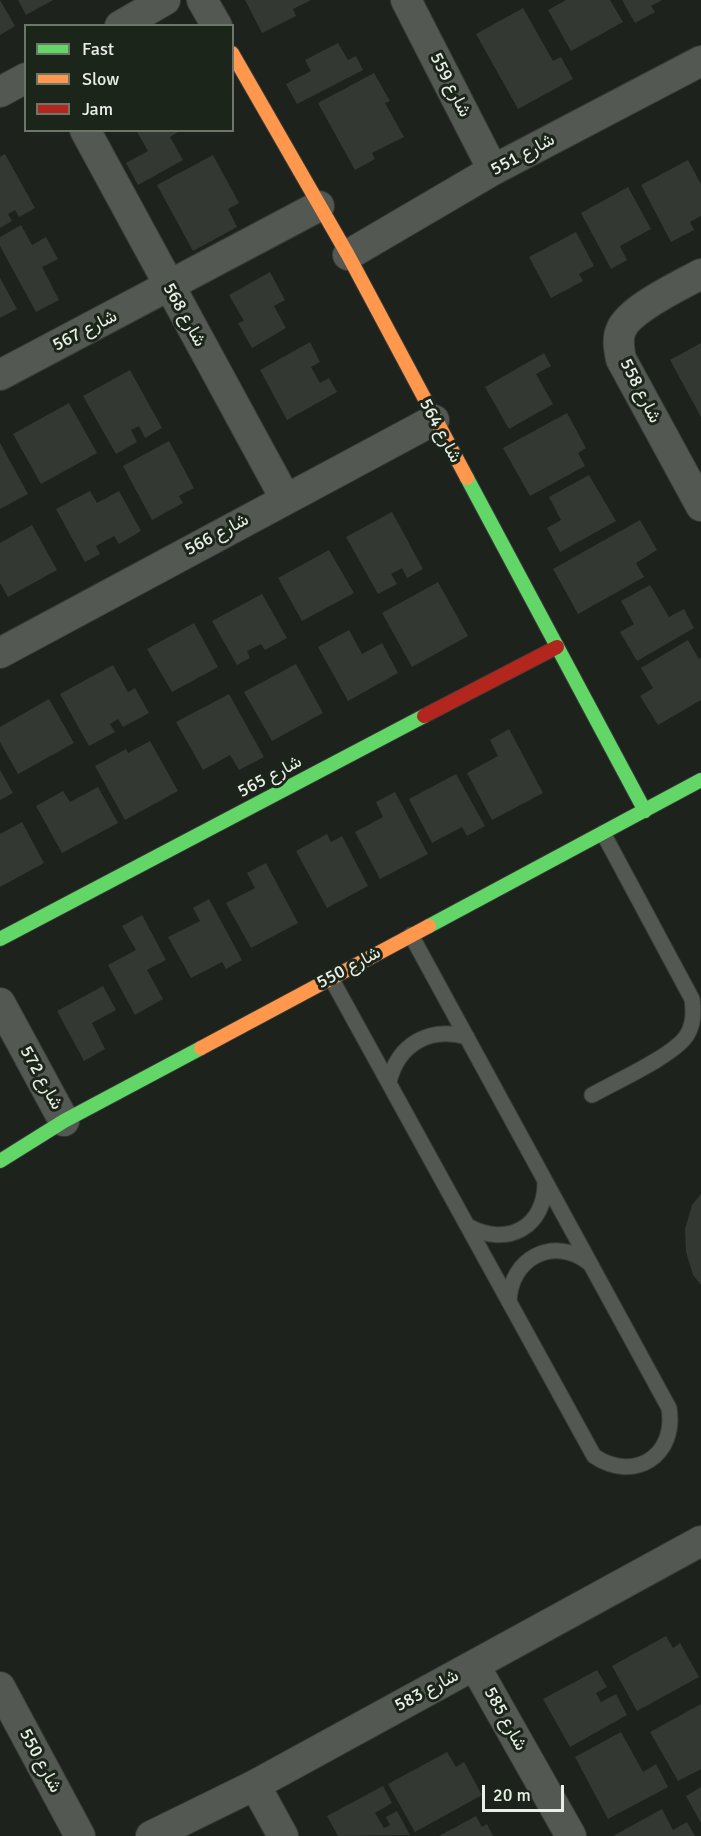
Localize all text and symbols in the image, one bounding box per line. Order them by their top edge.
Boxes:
legend [24,24,234,132]
text: Fast [82,38,114,60]
street label: شارع 559 [425,49,475,121]
text: Slow [82,68,119,90]
text: Jam [82,98,113,120]
street label: شارع 551 [487,129,559,181]
street label: شارع 568 [158,279,210,351]
street label: شارع 567 [49,306,121,356]
street label: شارع 558 [615,355,665,427]
street label: شارع 564 [414,395,466,467]
street label: شارع 566 [181,509,253,561]
street label: شارع 565 [234,751,306,803]
street label: شارع 550 [313,942,385,994]
street label: شارع 572 [15,1042,67,1114]
street label: شارع 583 [391,1665,463,1717]
street label: شارع 585 [479,1683,531,1755]
street label: شارع 550 [14,1725,66,1797]
scale bar [485,1773,568,1811]
text: 20 m [493,1784,531,1806]

